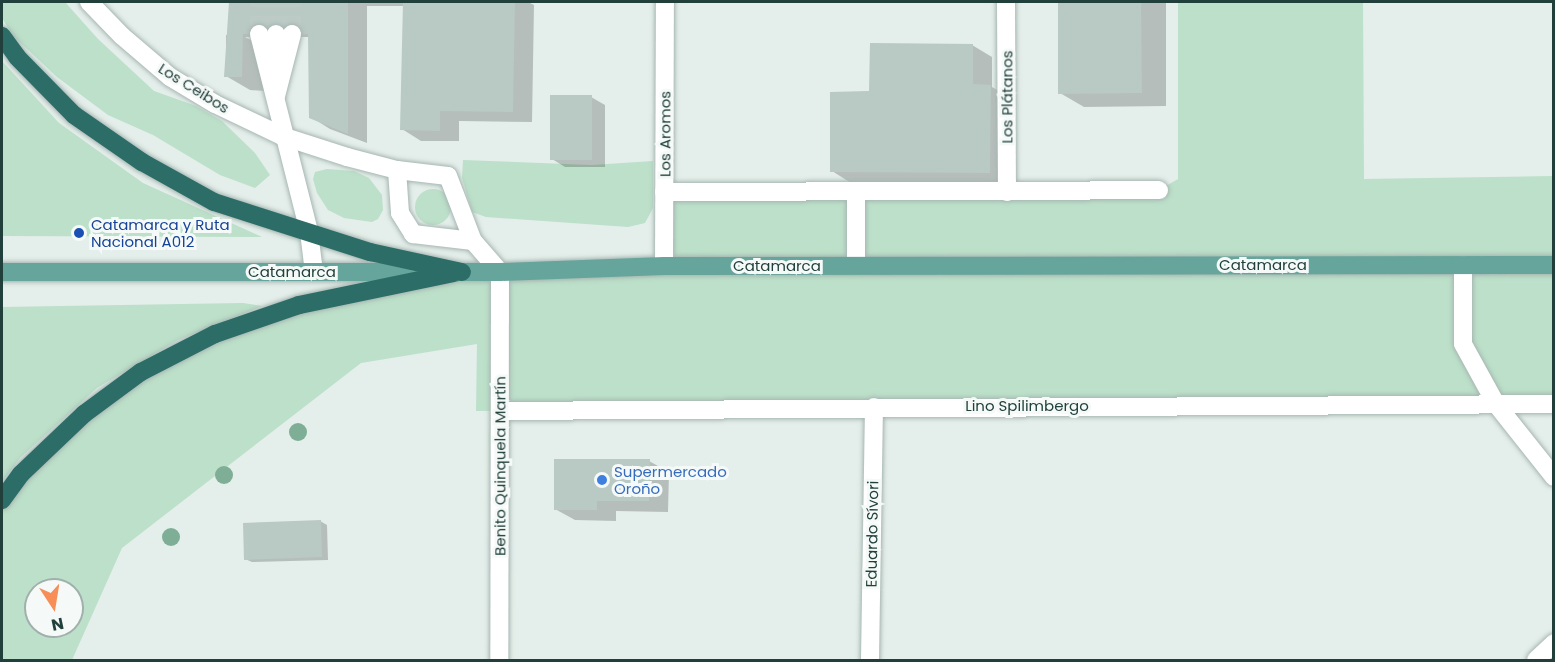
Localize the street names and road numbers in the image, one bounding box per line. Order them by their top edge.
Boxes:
street label: Los Plátanos [998,50,1016,144]
street label: Los Ceibos [155,59,233,117]
street label: Los Aromos [656,91,674,177]
street label: Catamarca [1219,256,1307,274]
street label: Catamarca [733,257,821,275]
street label: Catamarca [248,263,336,281]
street label: Benito Quinquela Martín [491,376,509,556]
street label: Lino Spilimbergo [965,397,1089,415]
street label: Eduardo Sívori [862,480,882,588]

